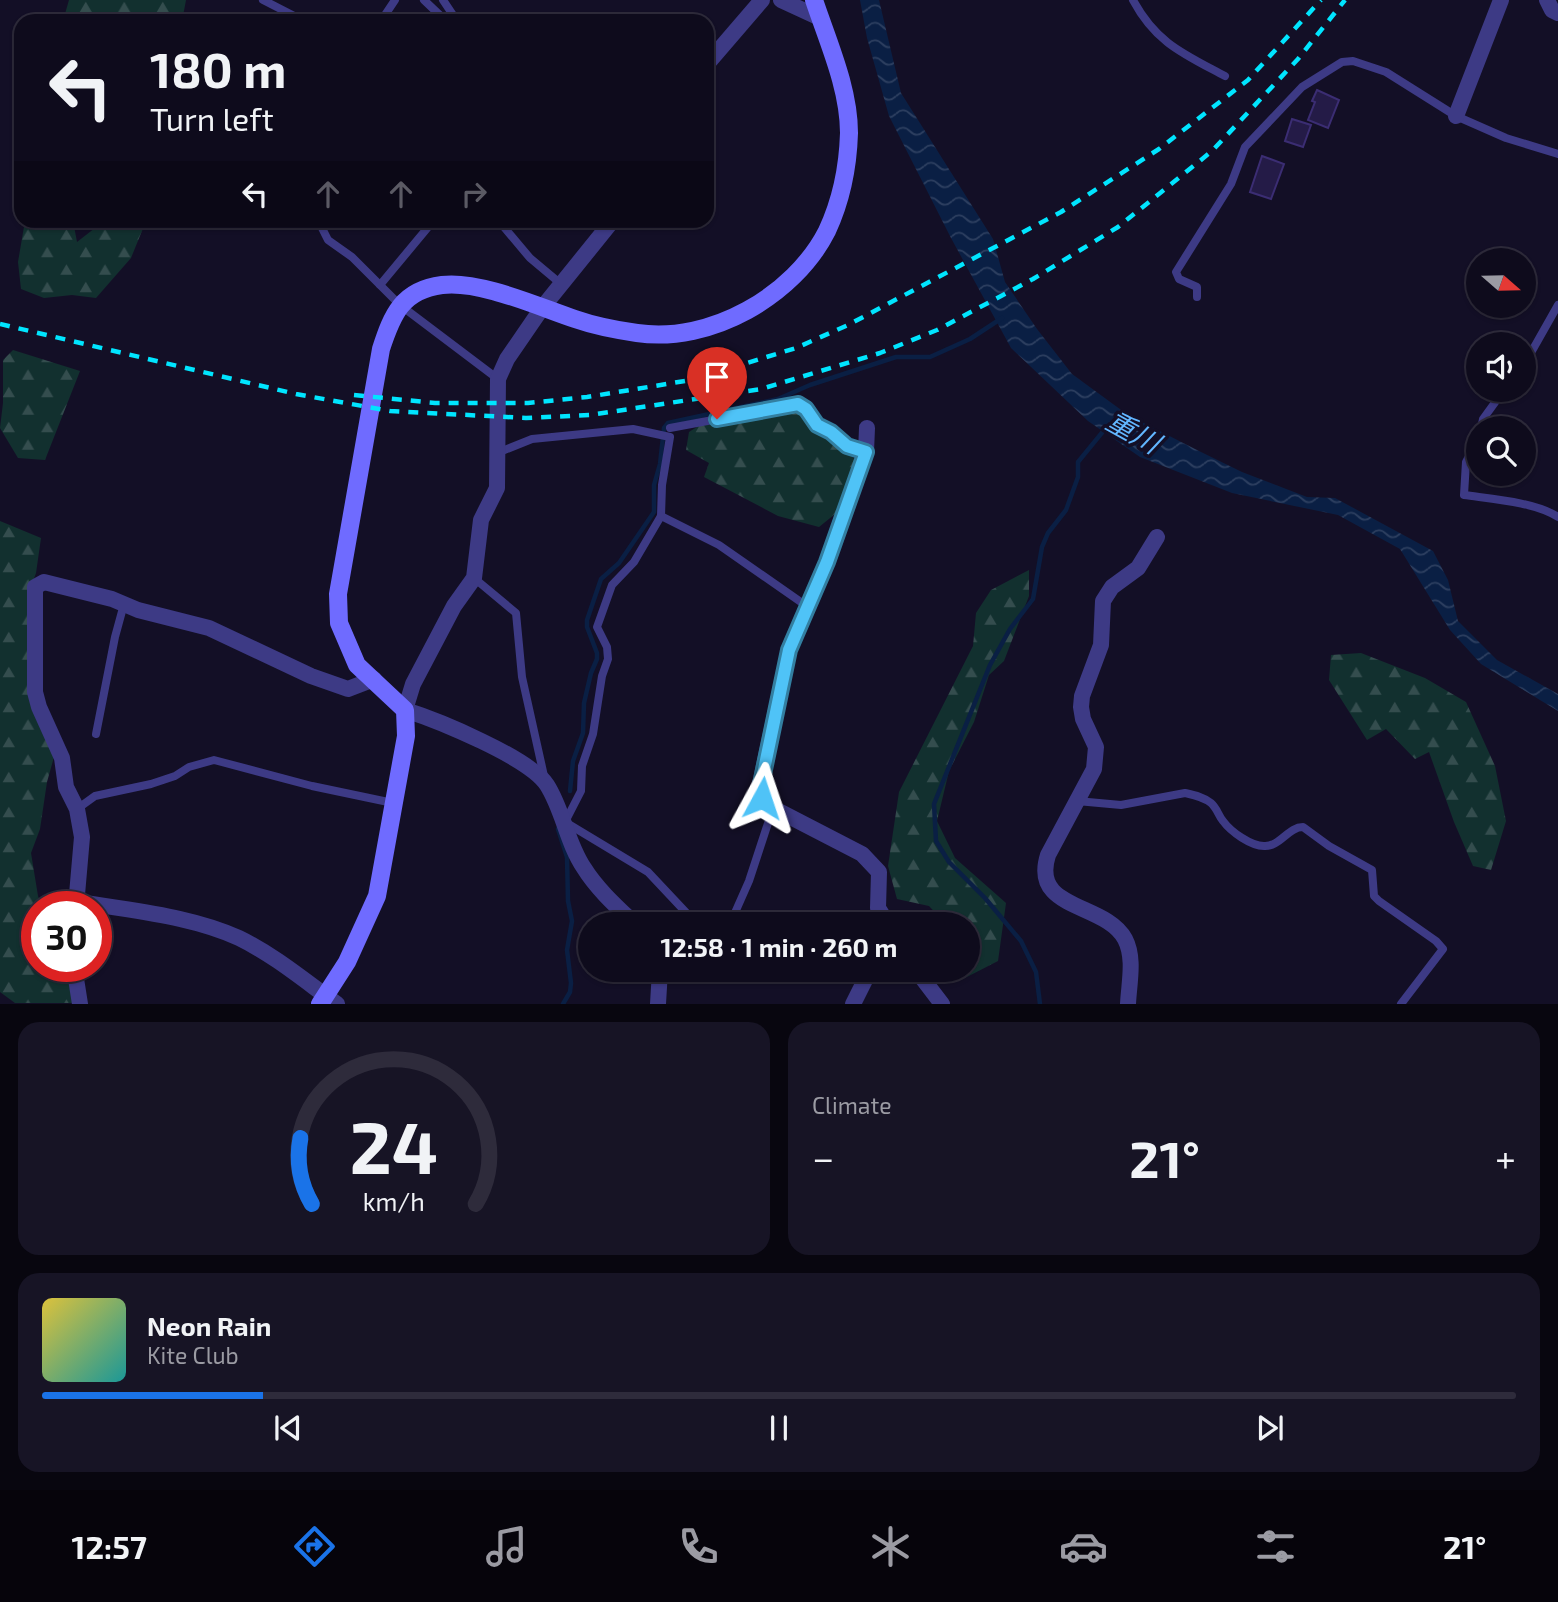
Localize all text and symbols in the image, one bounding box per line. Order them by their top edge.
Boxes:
text: 180 m [150,39,286,98]
icon: left [35,42,126,133]
text: Turn left [150,99,274,137]
icon: left [236,175,274,213]
icon: ahead [309,175,347,213]
icon: ahead [382,175,420,213]
icon: right [455,175,493,213]
north arrow [1466,248,1536,318]
map controls [1466,248,1536,486]
button: sound [1466,332,1536,402]
pin [687,347,747,419]
icon: arrive [698,358,736,396]
water label: 重川 [1101,403,1169,461]
button: search [1466,416,1536,486]
position arrow [725,761,799,835]
speed limit sign: 30 [21,891,112,982]
text: 12:58 · 1 min · 260 m [660,931,898,962]
text: Climate [812,1091,892,1119]
text: 24 [350,1102,438,1190]
text: 21° [1129,1126,1200,1188]
text: − [812,1134,834,1180]
text: + [1495,1134,1516,1180]
text: km/h [363,1186,425,1216]
text: Neon Rain [147,1310,271,1341]
text: Kite Club [147,1341,239,1369]
icon: previous [269,1409,307,1447]
icon: pause [760,1409,798,1447]
icon: next [1251,1409,1289,1447]
icon: directions [290,1522,339,1571]
icon: music [482,1522,531,1571]
icon: phone [674,1522,723,1571]
icon: climate [866,1522,915,1571]
icon: car [1059,1522,1108,1571]
icon: filters [1251,1522,1300,1571]
text: 12:57 [72,1527,147,1565]
text: 21° [1443,1527,1486,1565]

